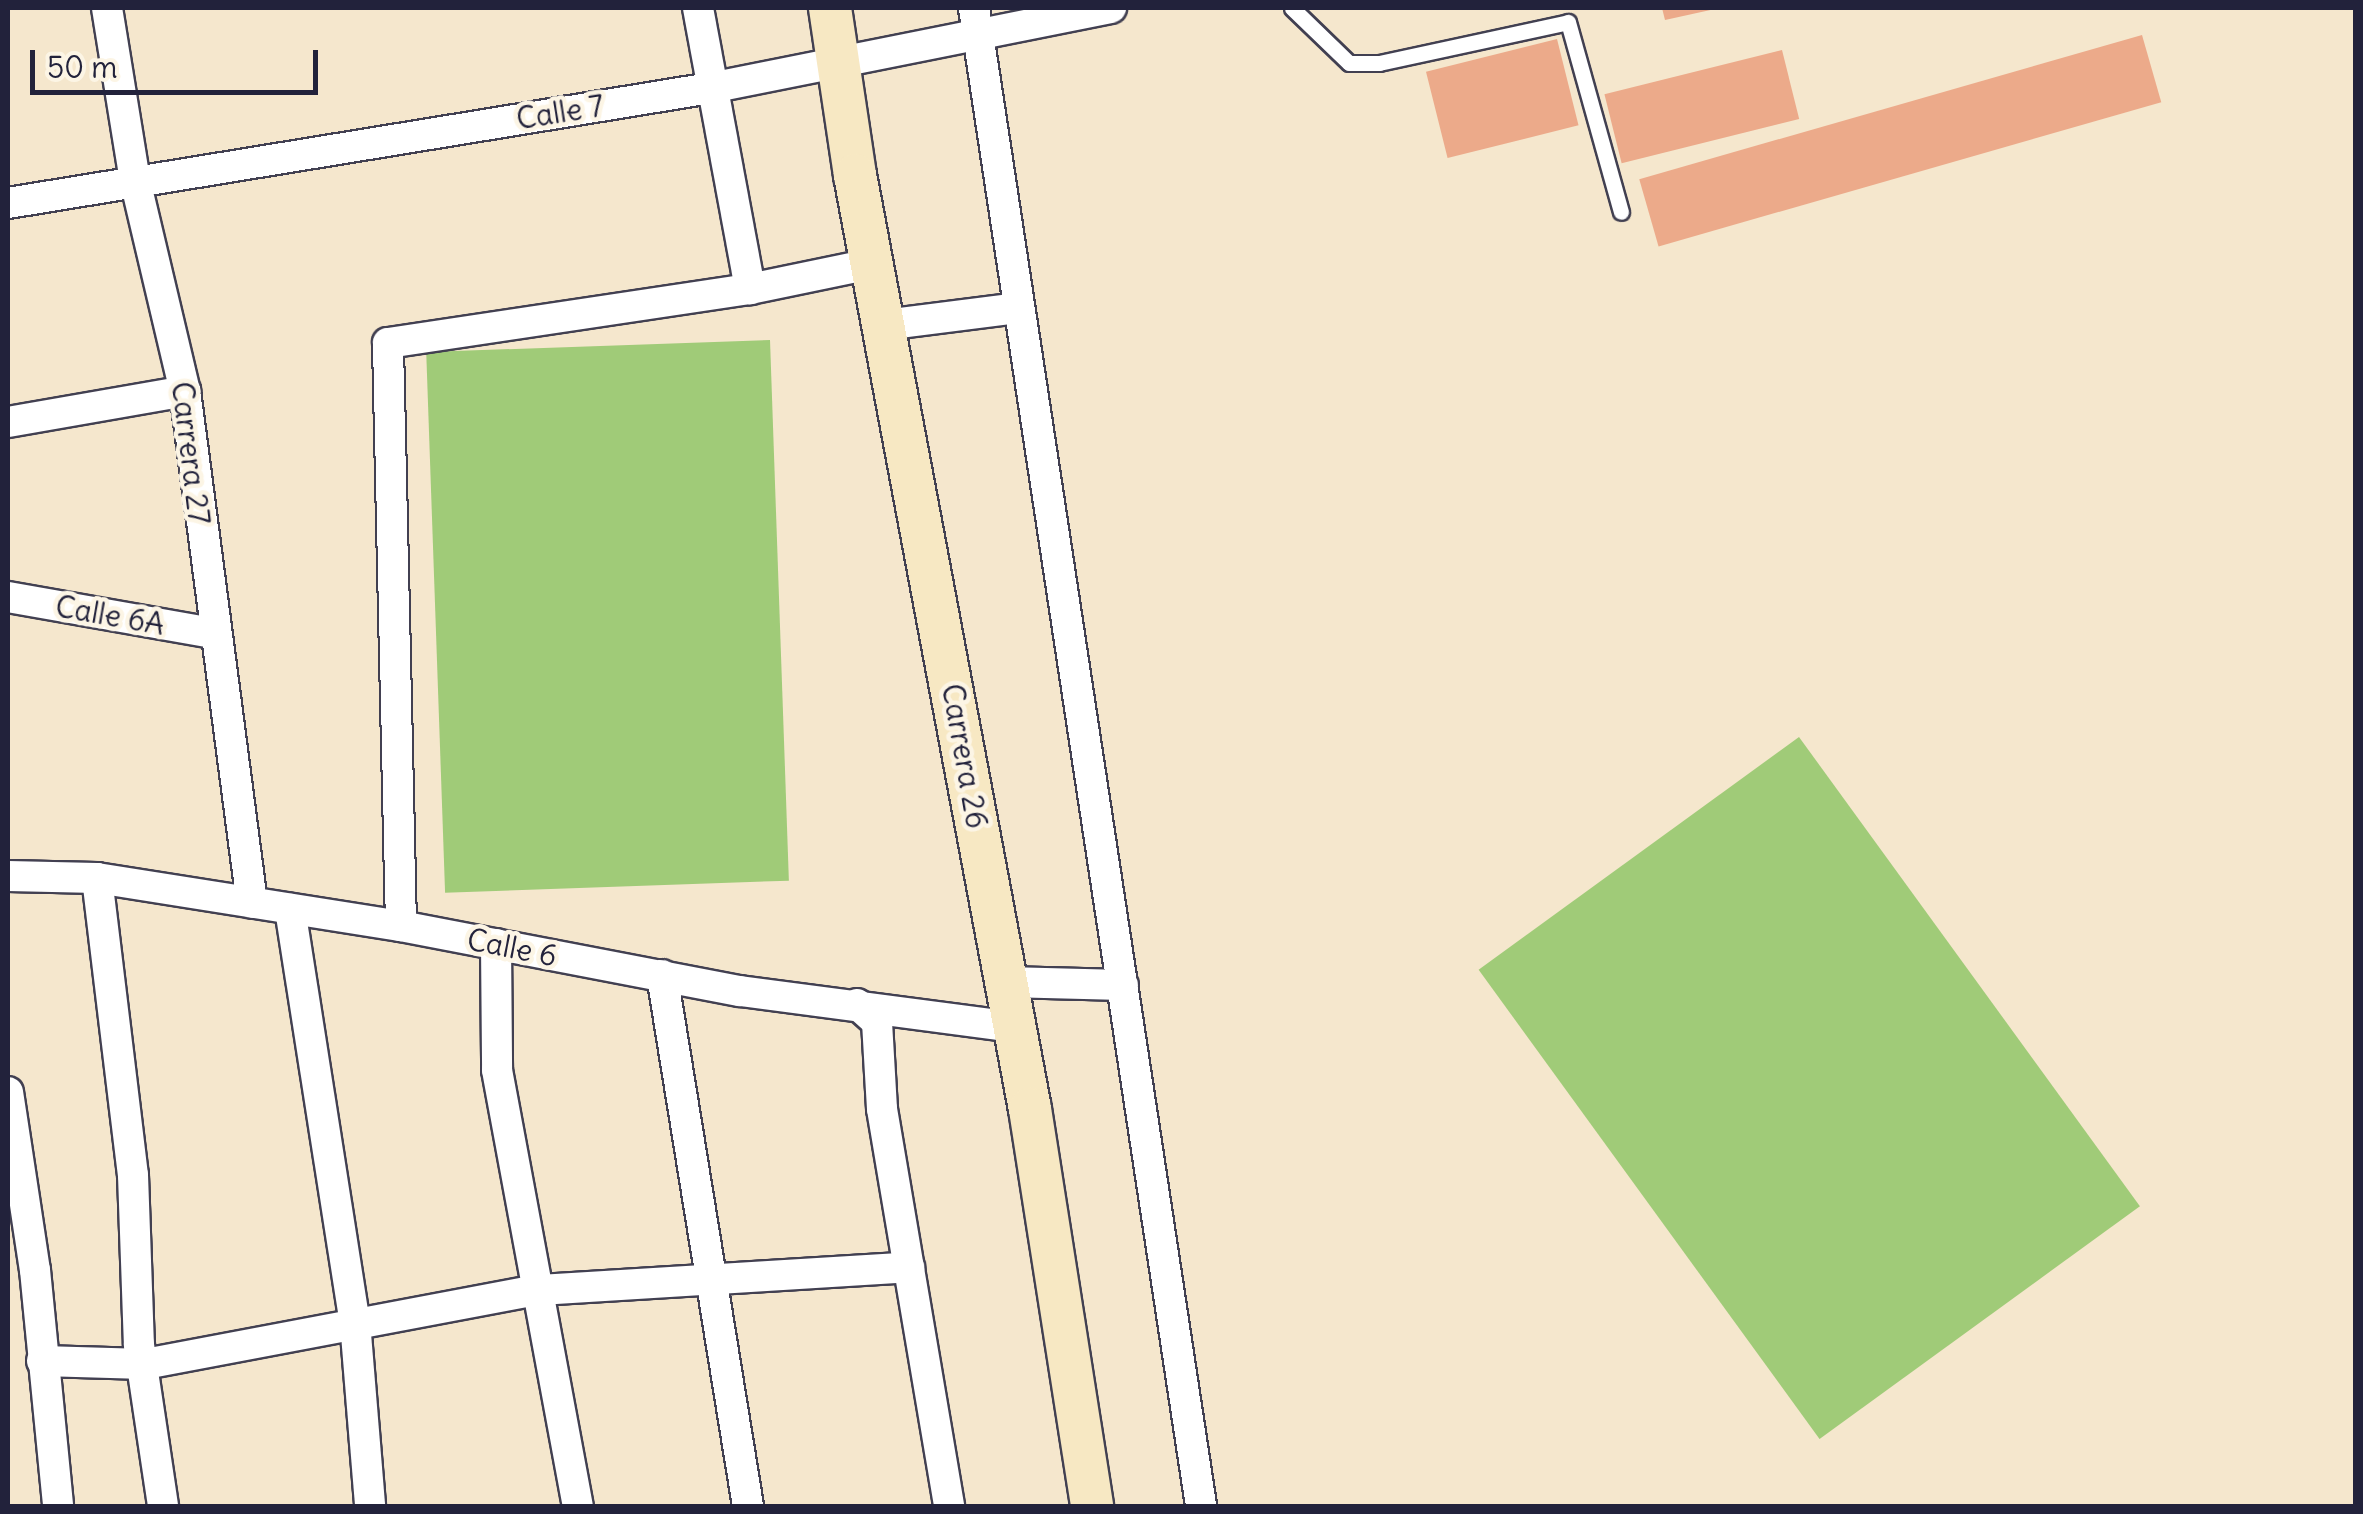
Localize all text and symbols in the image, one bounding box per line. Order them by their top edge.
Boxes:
scale bar [35,30,322,92]
text: 50 m [47,48,117,86]
street label: Calle 7 [514,87,606,137]
street label: Carrera 27 [164,379,218,527]
street label: Calle 6A [53,588,167,642]
street label: Carrera 26 [935,681,995,831]
street label: Calle 6 [464,921,560,973]

